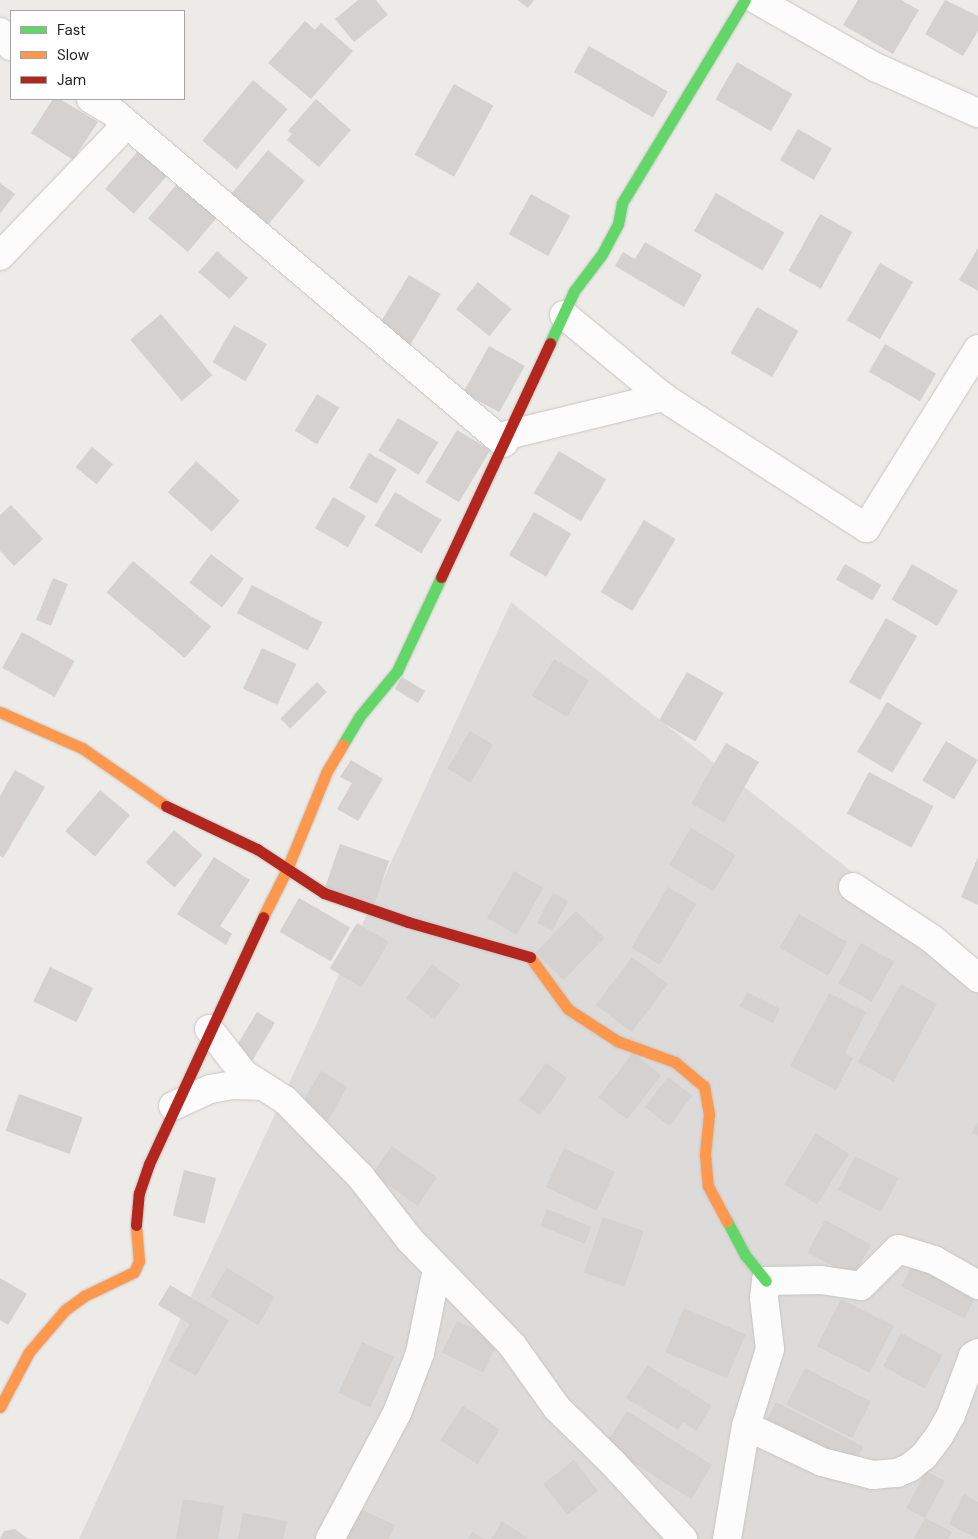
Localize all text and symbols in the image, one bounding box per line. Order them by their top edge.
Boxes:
legend [10,10,185,100]
text: Fast [57,20,86,40]
text: Slow [57,45,89,65]
text: Jam [57,70,86,90]

